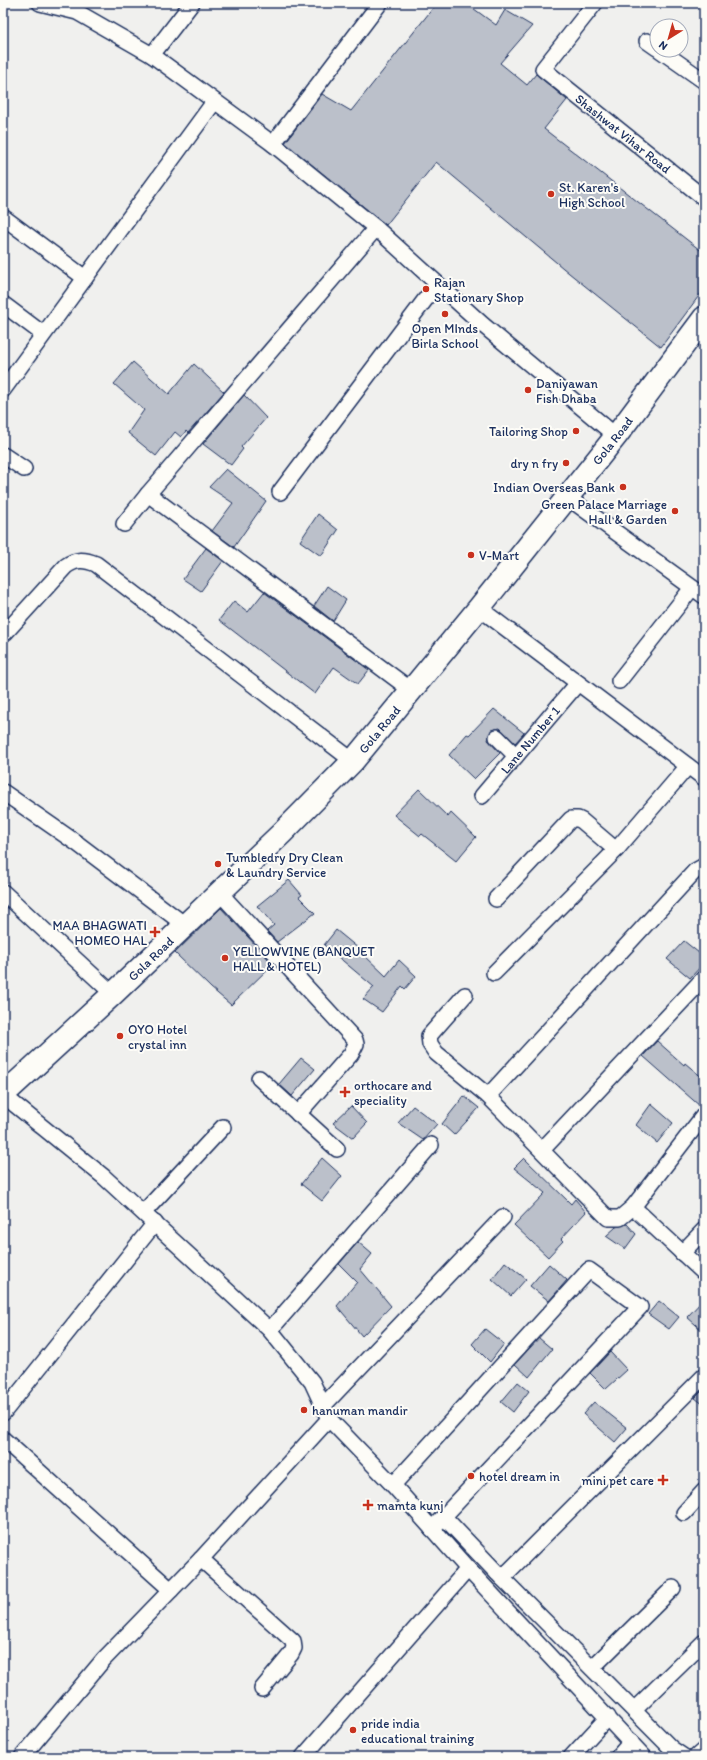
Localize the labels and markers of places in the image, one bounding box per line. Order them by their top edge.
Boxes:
place label: St. Karen's High School [559,180,625,210]
marker: St. Karen's High School [546,189,556,199]
place label: Rajan Stationary Shop [434,275,524,305]
marker: Rajan Stationary Shop [421,284,431,294]
marker: Open MInds Birla School [440,309,450,319]
place label: Open MInds Birla School [411,321,479,351]
place label: Daniyawan Fish Dhaba [536,376,599,406]
marker: Daniyawan Fish Dhaba [523,385,533,395]
place label: Tailoring Shop [489,424,568,439]
marker: Tailoring Shop [571,426,581,436]
place label: dry n fry [510,456,558,471]
marker: dry n fry [561,458,571,468]
place label: Indian Overseas Bank [493,480,615,495]
marker: Indian Overseas Bank [618,482,628,492]
place label: Green Palace Marriage Hall & Garden [541,497,667,527]
marker: Green Palace Marriage Hall & Garden [670,506,680,516]
place label: V-Mart [479,548,519,563]
marker: V-Mart [466,550,476,560]
place label: Tumbledry Dry Clean & Laundry Service [226,850,344,880]
marker: Tumbledry Dry Clean & Laundry Service [213,859,223,869]
place label: MAA BHAGWATI HOMEO HAL [53,918,147,948]
marker: MAA BHAGWATI HOMEO HAL [150,927,160,937]
place label: YELLOWVINE (BANQUET HALL & HOTEL) [233,944,376,974]
marker: YELLOWVINE (BANQUET HALL & HOTEL) [220,953,230,963]
place label: OYO Hotel crystal inn [128,1022,188,1052]
marker: OYO Hotel crystal inn [115,1031,125,1041]
place label: orthocare and speciality [354,1078,432,1108]
marker: orthocare and speciality [339,1086,351,1098]
place label: hanuman mandir [312,1403,408,1418]
marker: hanuman mandir [299,1405,309,1415]
place label: hotel dream in [479,1469,561,1484]
marker: hotel dream in [466,1471,476,1481]
place label: mini pet care [582,1473,654,1488]
marker: mini pet care [657,1474,669,1486]
place label: mamta kunj [377,1498,443,1513]
marker: mamta kunj [362,1499,374,1511]
place label: pride india educational training [361,1716,474,1746]
marker: pride india educational training [348,1725,358,1735]

